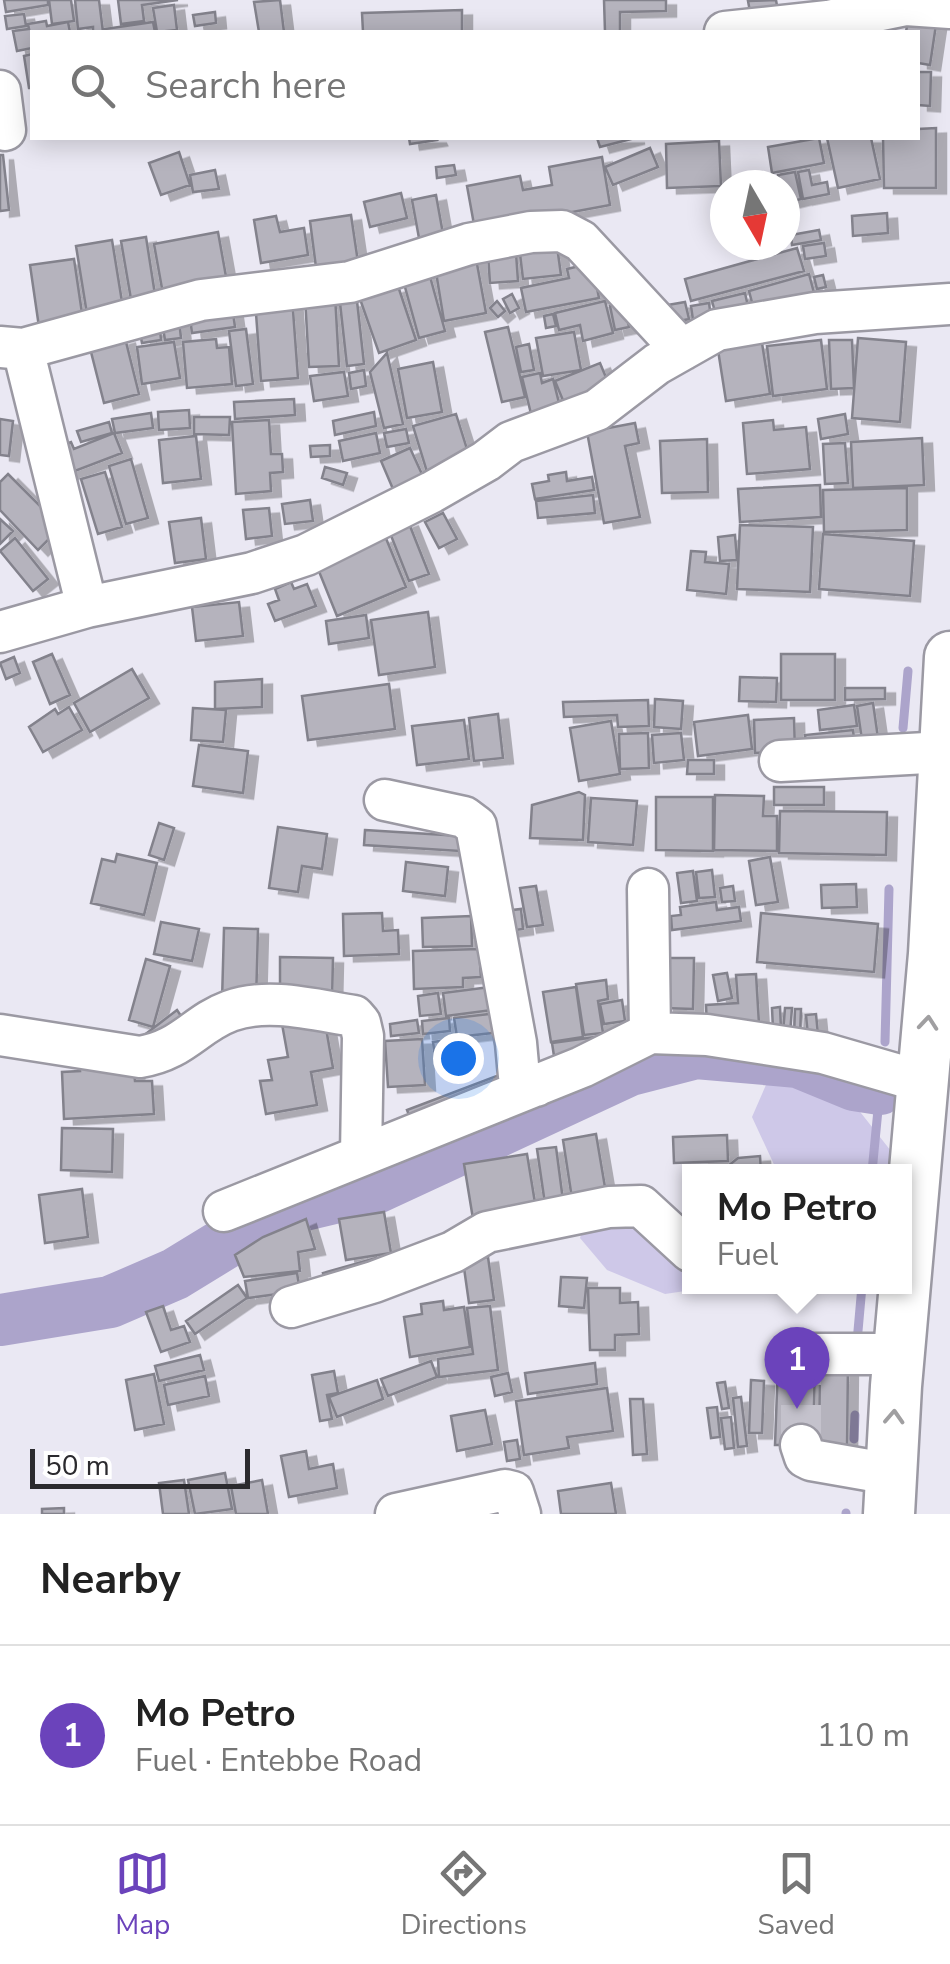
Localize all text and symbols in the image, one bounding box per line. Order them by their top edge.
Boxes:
search box [30,30,920,140]
icon: search [65,58,120,113]
text: Search here [145,60,346,111]
north arrow [710,170,800,260]
one-way arrow [917,1015,938,1031]
your location [433,1033,484,1084]
popup [682,1164,912,1294]
text: Mo Petro [717,1182,877,1233]
text: Fuel [717,1233,778,1276]
pin: 1 [764,1326,830,1409]
one-way arrow [883,1408,904,1424]
scale bar [30,1444,250,1488]
text: 50 m [45,1447,110,1485]
text: Nearby [40,1551,181,1608]
text: Mo Petro [135,1688,296,1739]
text: 1 [63,1714,82,1757]
text: 110 m [817,1714,910,1757]
text: Fuel · Entebbe Road [135,1739,422,1782]
tab: Map [115,1846,170,1944]
tab: Directions [401,1846,527,1944]
tab: Saved [757,1846,835,1944]

